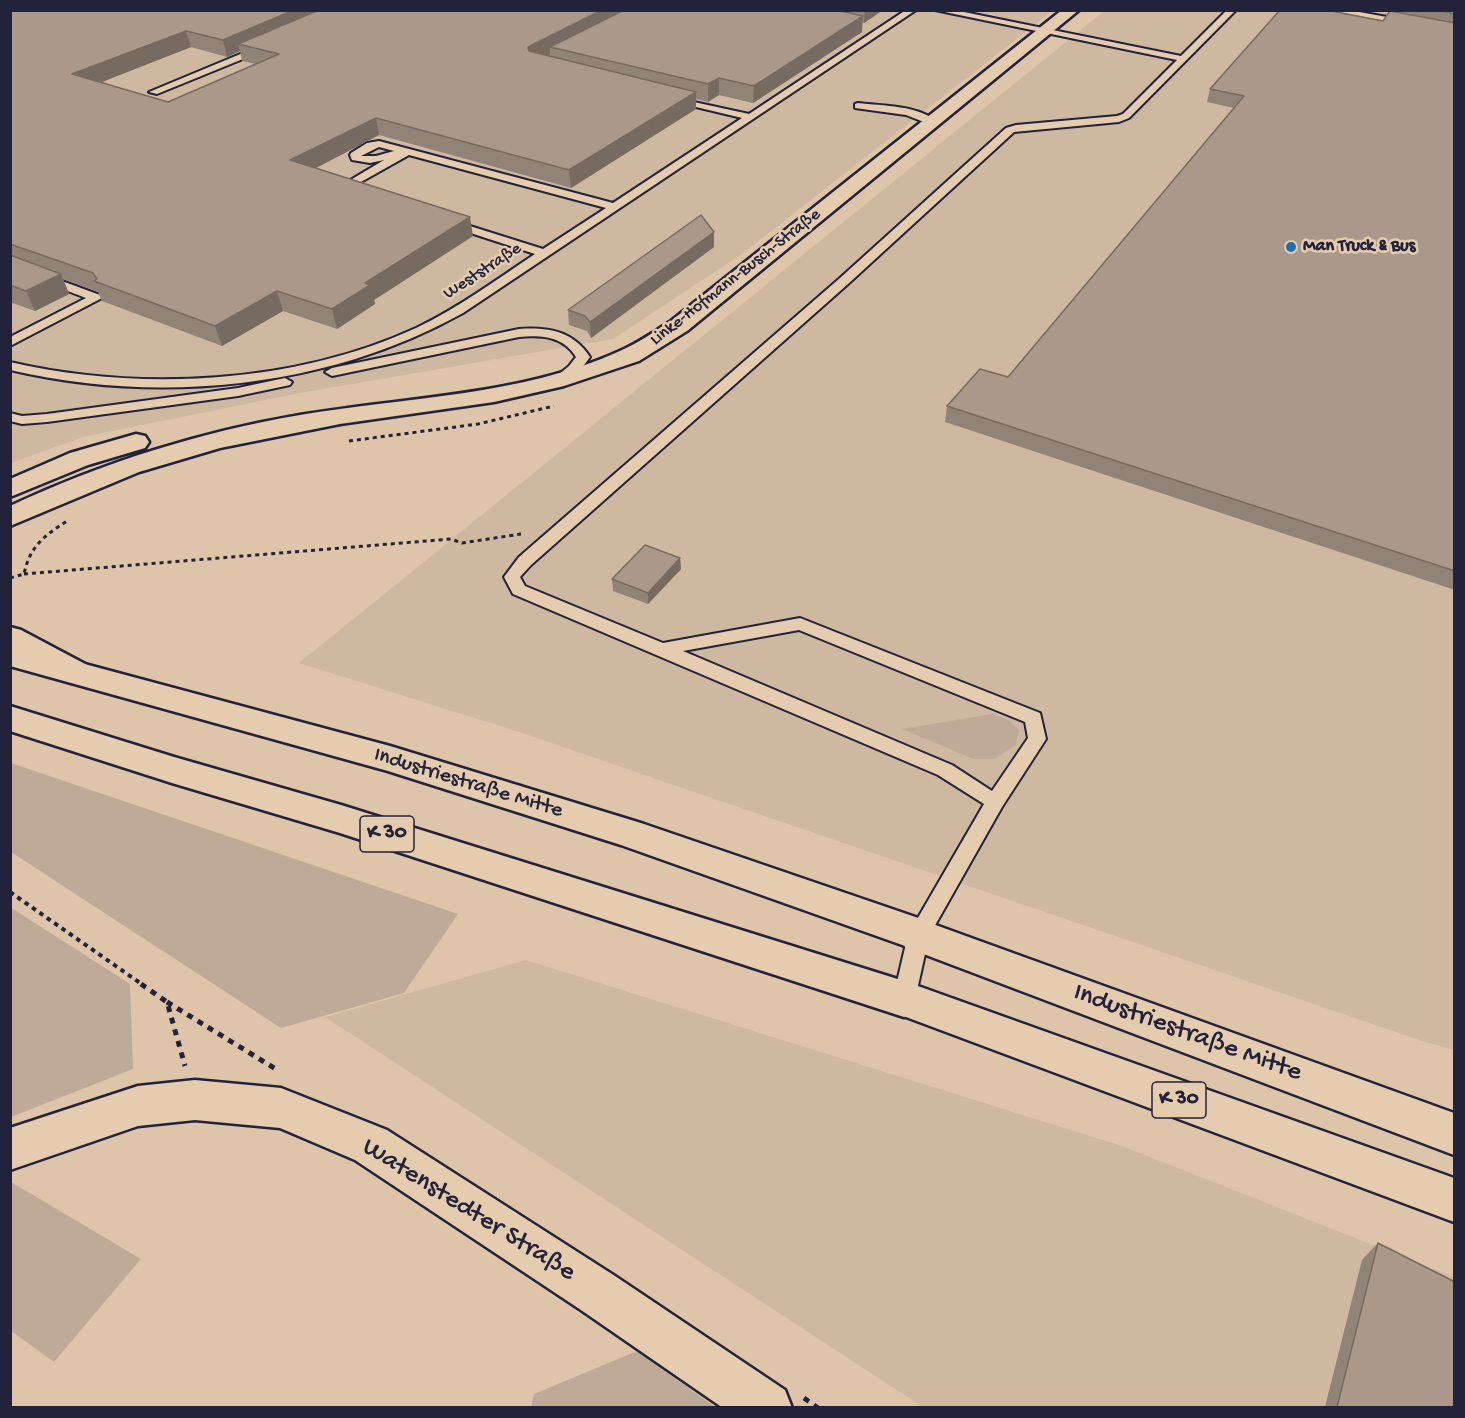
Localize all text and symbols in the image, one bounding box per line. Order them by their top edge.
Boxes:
street label: Linke-Hofmann-Busch-Straße [646,205,826,351]
place label: Man Truck & Bus [1303,236,1415,258]
street label: Weststraße [440,239,526,305]
marker: Man Truck & Bus [1284,240,1298,254]
street label: Industriestraße Mitte [370,743,566,825]
road number: K 30 [360,816,414,852]
street label: Industriestraße Mitte [1068,978,1306,1090]
road number: K 30 [1152,1082,1206,1118]
street label: Watenstedter Straße [355,1132,581,1290]

